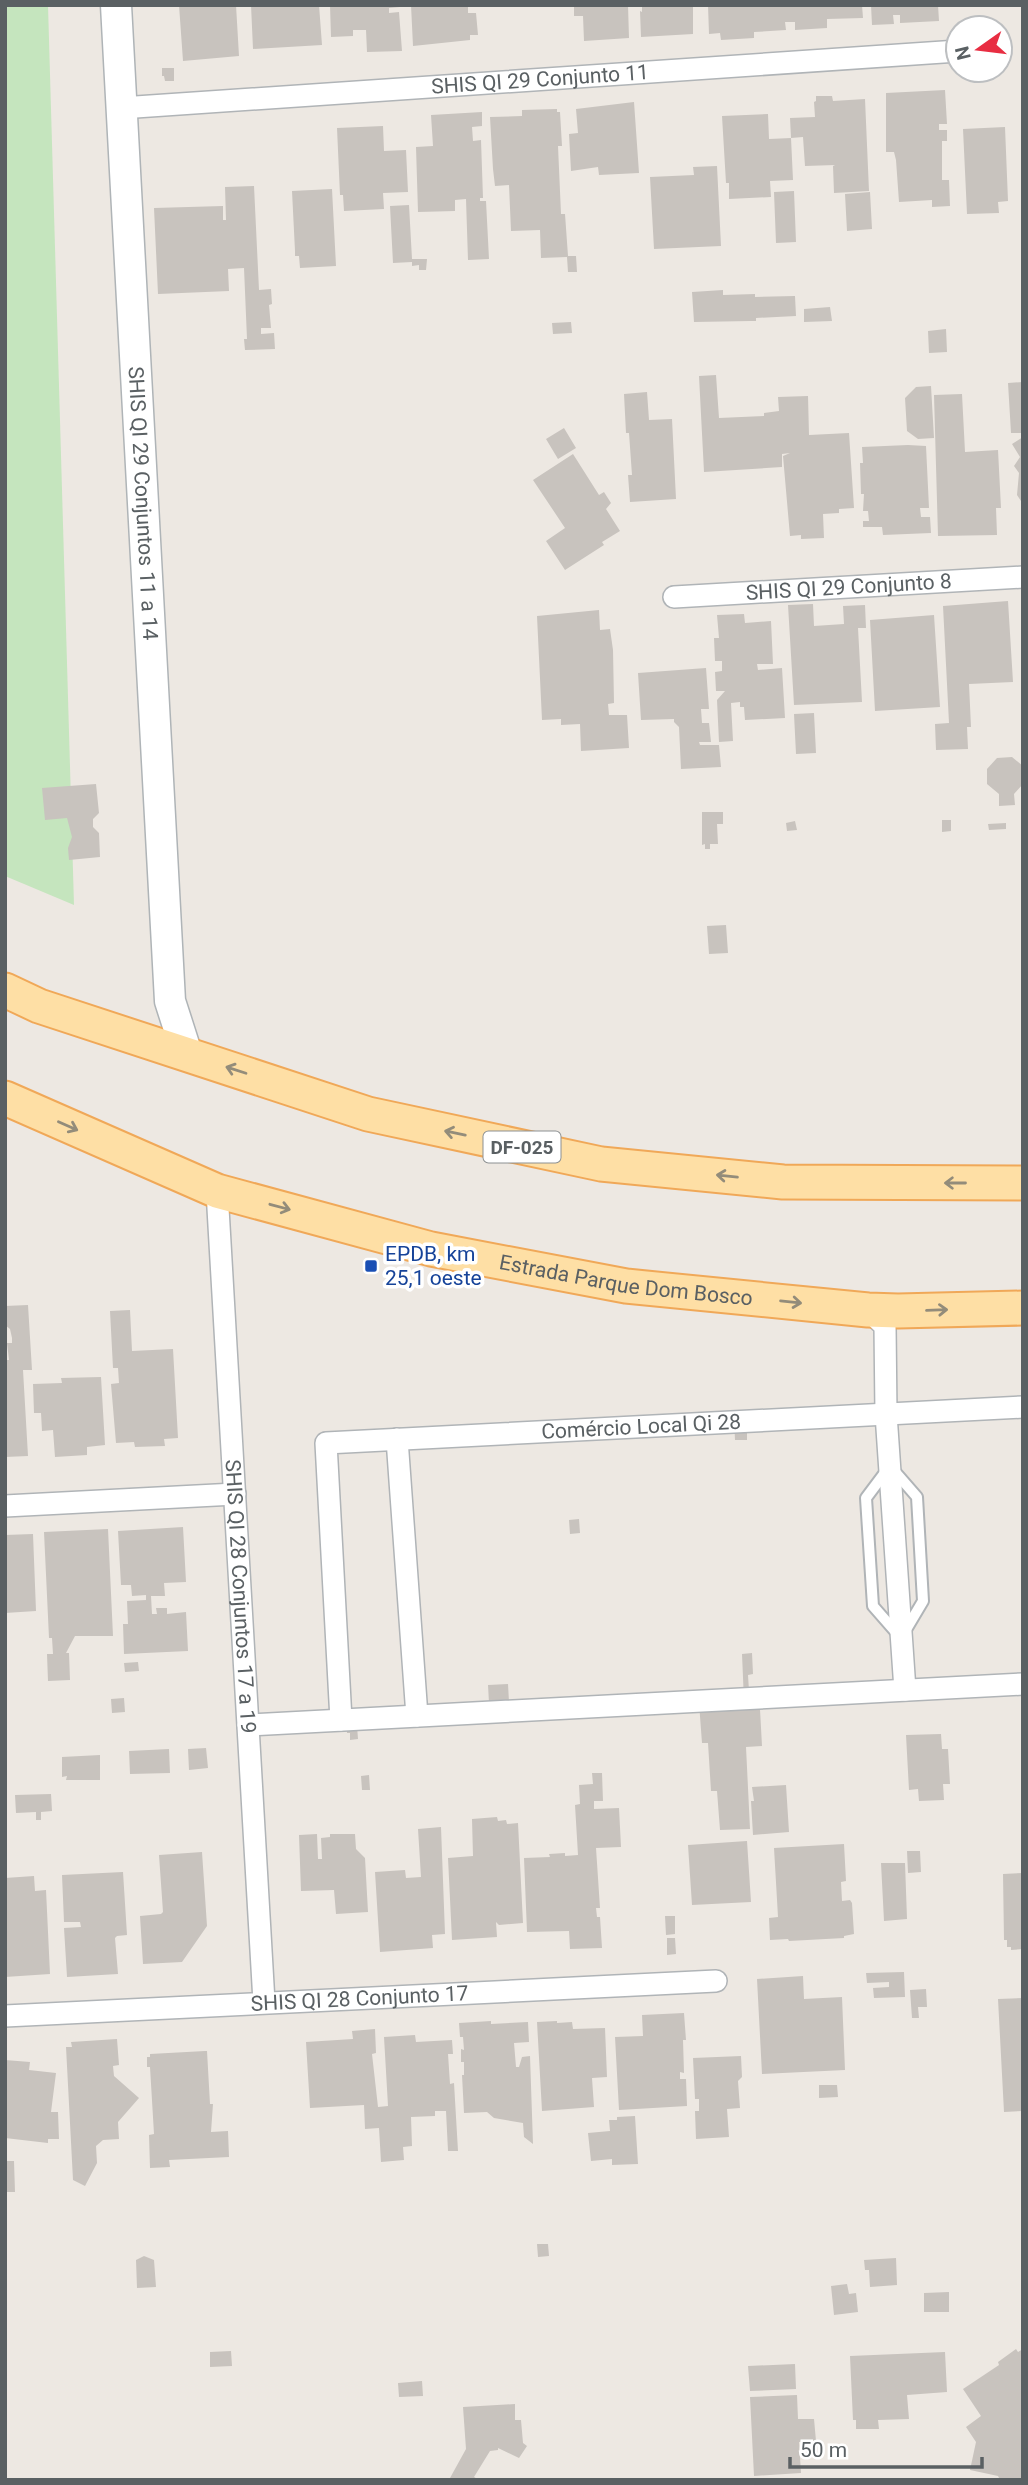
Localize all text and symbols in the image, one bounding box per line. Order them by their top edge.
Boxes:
north arrow [944,14,1014,84]
text: N [950,44,976,62]
street label: SHIS QI 29 Conjunto 11 [430,60,650,99]
street label: SHIS QI 29 Conjuntos 11 a 14 [124,366,162,641]
street label: SHIS QI 29 Conjunto 8 [745,569,952,605]
one-way arrow [226,1063,248,1075]
one-way arrow [57,1120,78,1133]
one-way arrow [444,1125,467,1139]
road number: DF-025 [484,1132,560,1162]
one-way arrow [716,1170,739,1183]
one-way arrow [943,1176,966,1190]
one-way arrow [268,1202,290,1215]
place label: EPDB, km 25,1 oeste [385,1242,482,1290]
street label: Estrada Parque Dom Bosco [497,1250,754,1311]
marker: EPDB, km 25,1 oeste [363,1258,379,1274]
one-way arrow [779,1296,802,1309]
one-way arrow [925,1303,948,1317]
street label: Comércio Local Qi 28 [541,1410,742,1444]
street label: SHIS QI 28 Conjuntos 17 a 19 [221,1459,260,1734]
street label: SHIS QI 28 Conjunto 17 [250,1981,469,2016]
scale bar [790,2426,982,2470]
text: 50 m [800,2438,847,2462]

